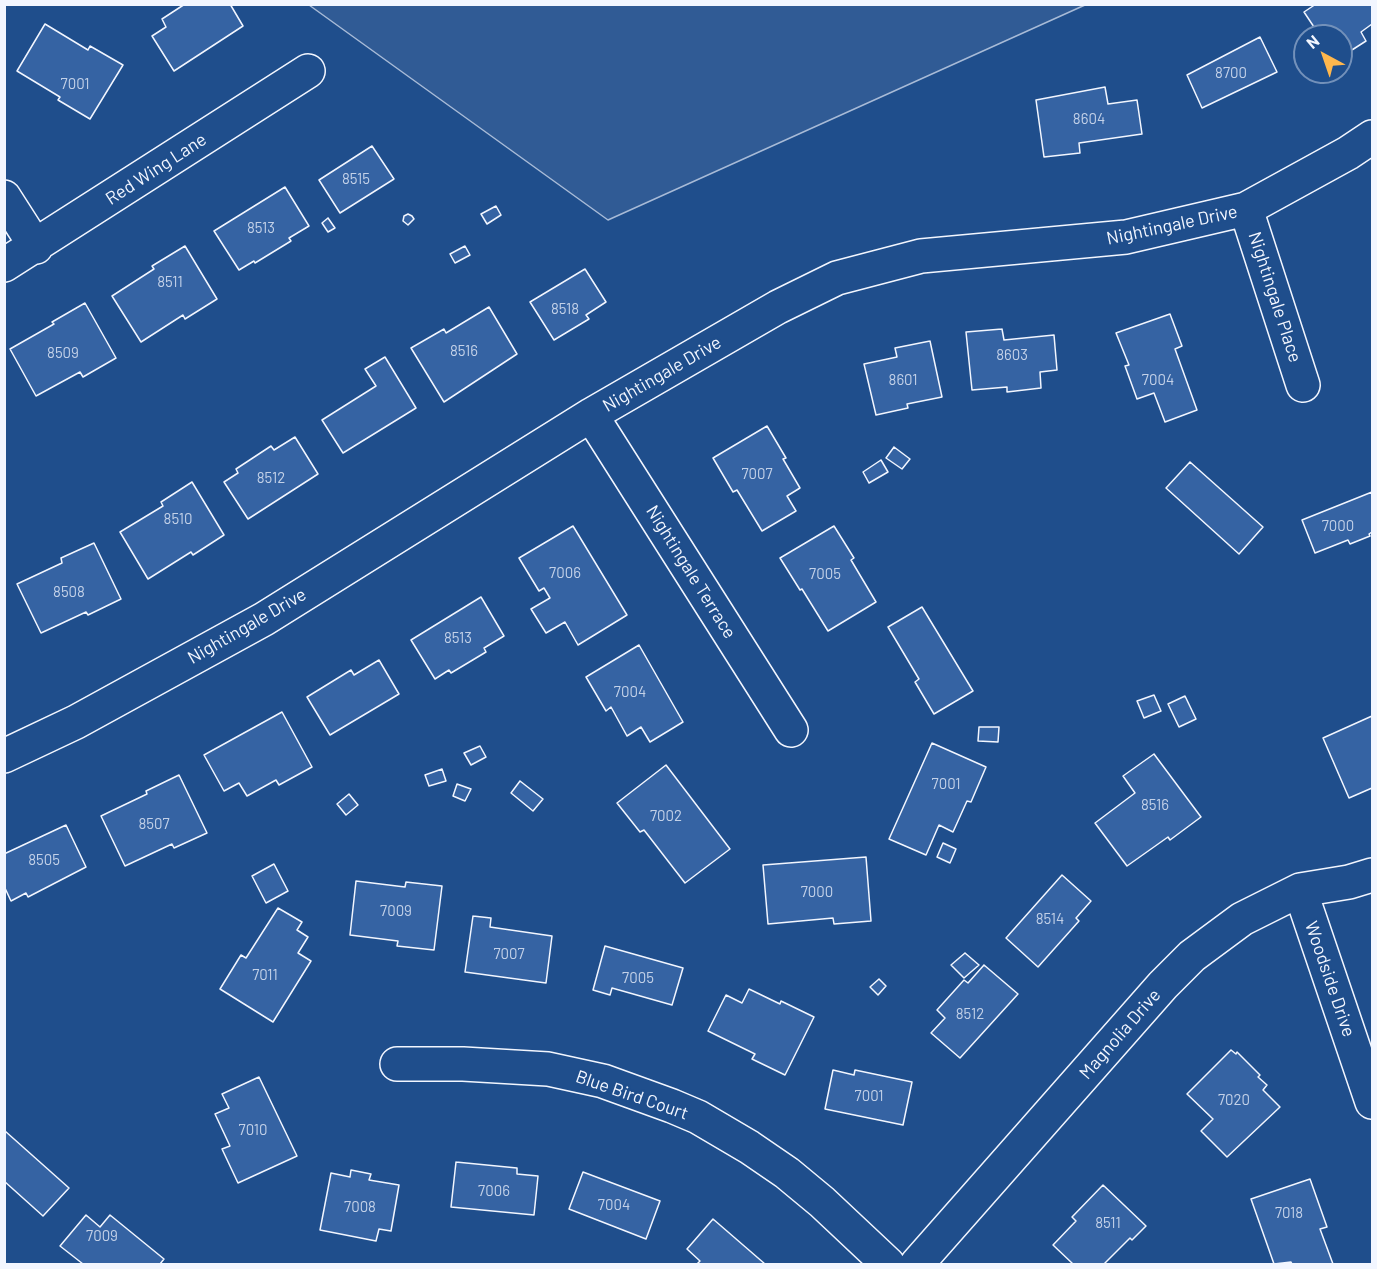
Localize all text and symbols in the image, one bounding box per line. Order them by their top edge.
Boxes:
north arrow [1293,24,1353,84]
text: N [1302,31,1323,52]
house number: 8700 [1215,64,1247,82]
house number: 7001 [61,75,89,93]
house number: 8604 [1073,110,1105,128]
street label: Red Wing Lane [102,128,210,210]
house number: 8515 [342,170,370,188]
street label: Nightingale Drive [1105,201,1239,249]
house number: 8513 [247,219,275,237]
street label: Nightingale Place [1244,229,1306,365]
house number: 8511 [157,273,183,291]
house number: 8518 [551,300,579,318]
street label: Nightingale Drive [599,331,725,417]
house number: 8516 [450,342,478,360]
house number: 8509 [47,344,79,362]
house number: 8603 [996,346,1028,364]
house number: 8601 [889,371,917,389]
house number: 7004 [1142,371,1174,389]
house number: 7007 [741,465,773,483]
house number: 8512 [257,469,285,487]
street label: Nightingale Terrace [641,501,741,643]
house number: 8510 [164,510,192,528]
house number: 7000 [1322,517,1354,535]
house number: 7006 [549,564,581,582]
house number: 7005 [809,565,841,583]
house number: 8508 [53,583,85,601]
street label: Nightingale Drive [184,583,310,669]
house number: 8513 [444,629,472,647]
house number: 7004 [614,683,646,701]
house number: 7001 [932,775,960,793]
house number: 8516 [1141,796,1169,814]
house number: 7002 [650,807,682,825]
house number: 8507 [138,815,170,833]
house number: 8505 [28,851,60,869]
house number: 7000 [801,883,833,901]
house number: 7009 [380,902,412,920]
house number: 8514 [1036,910,1064,928]
street label: Woodside Drive [1300,918,1360,1040]
house number: 7007 [493,945,525,963]
house number: 7011 [252,966,278,984]
house number: 7005 [622,969,654,987]
street label: Magnolia Drive [1075,984,1165,1084]
house number: 8512 [956,1005,984,1023]
street label: Blue Bird Court [573,1066,691,1124]
house number: 7001 [855,1087,883,1105]
house number: 7020 [1218,1091,1250,1109]
house number: 7010 [239,1121,267,1139]
house number: 7006 [478,1182,510,1200]
house number: 7004 [598,1196,630,1214]
house number: 7008 [344,1198,376,1216]
house number: 7018 [1275,1204,1303,1222]
house number: 8511 [1095,1214,1121,1232]
house number: 7009 [86,1227,118,1245]

